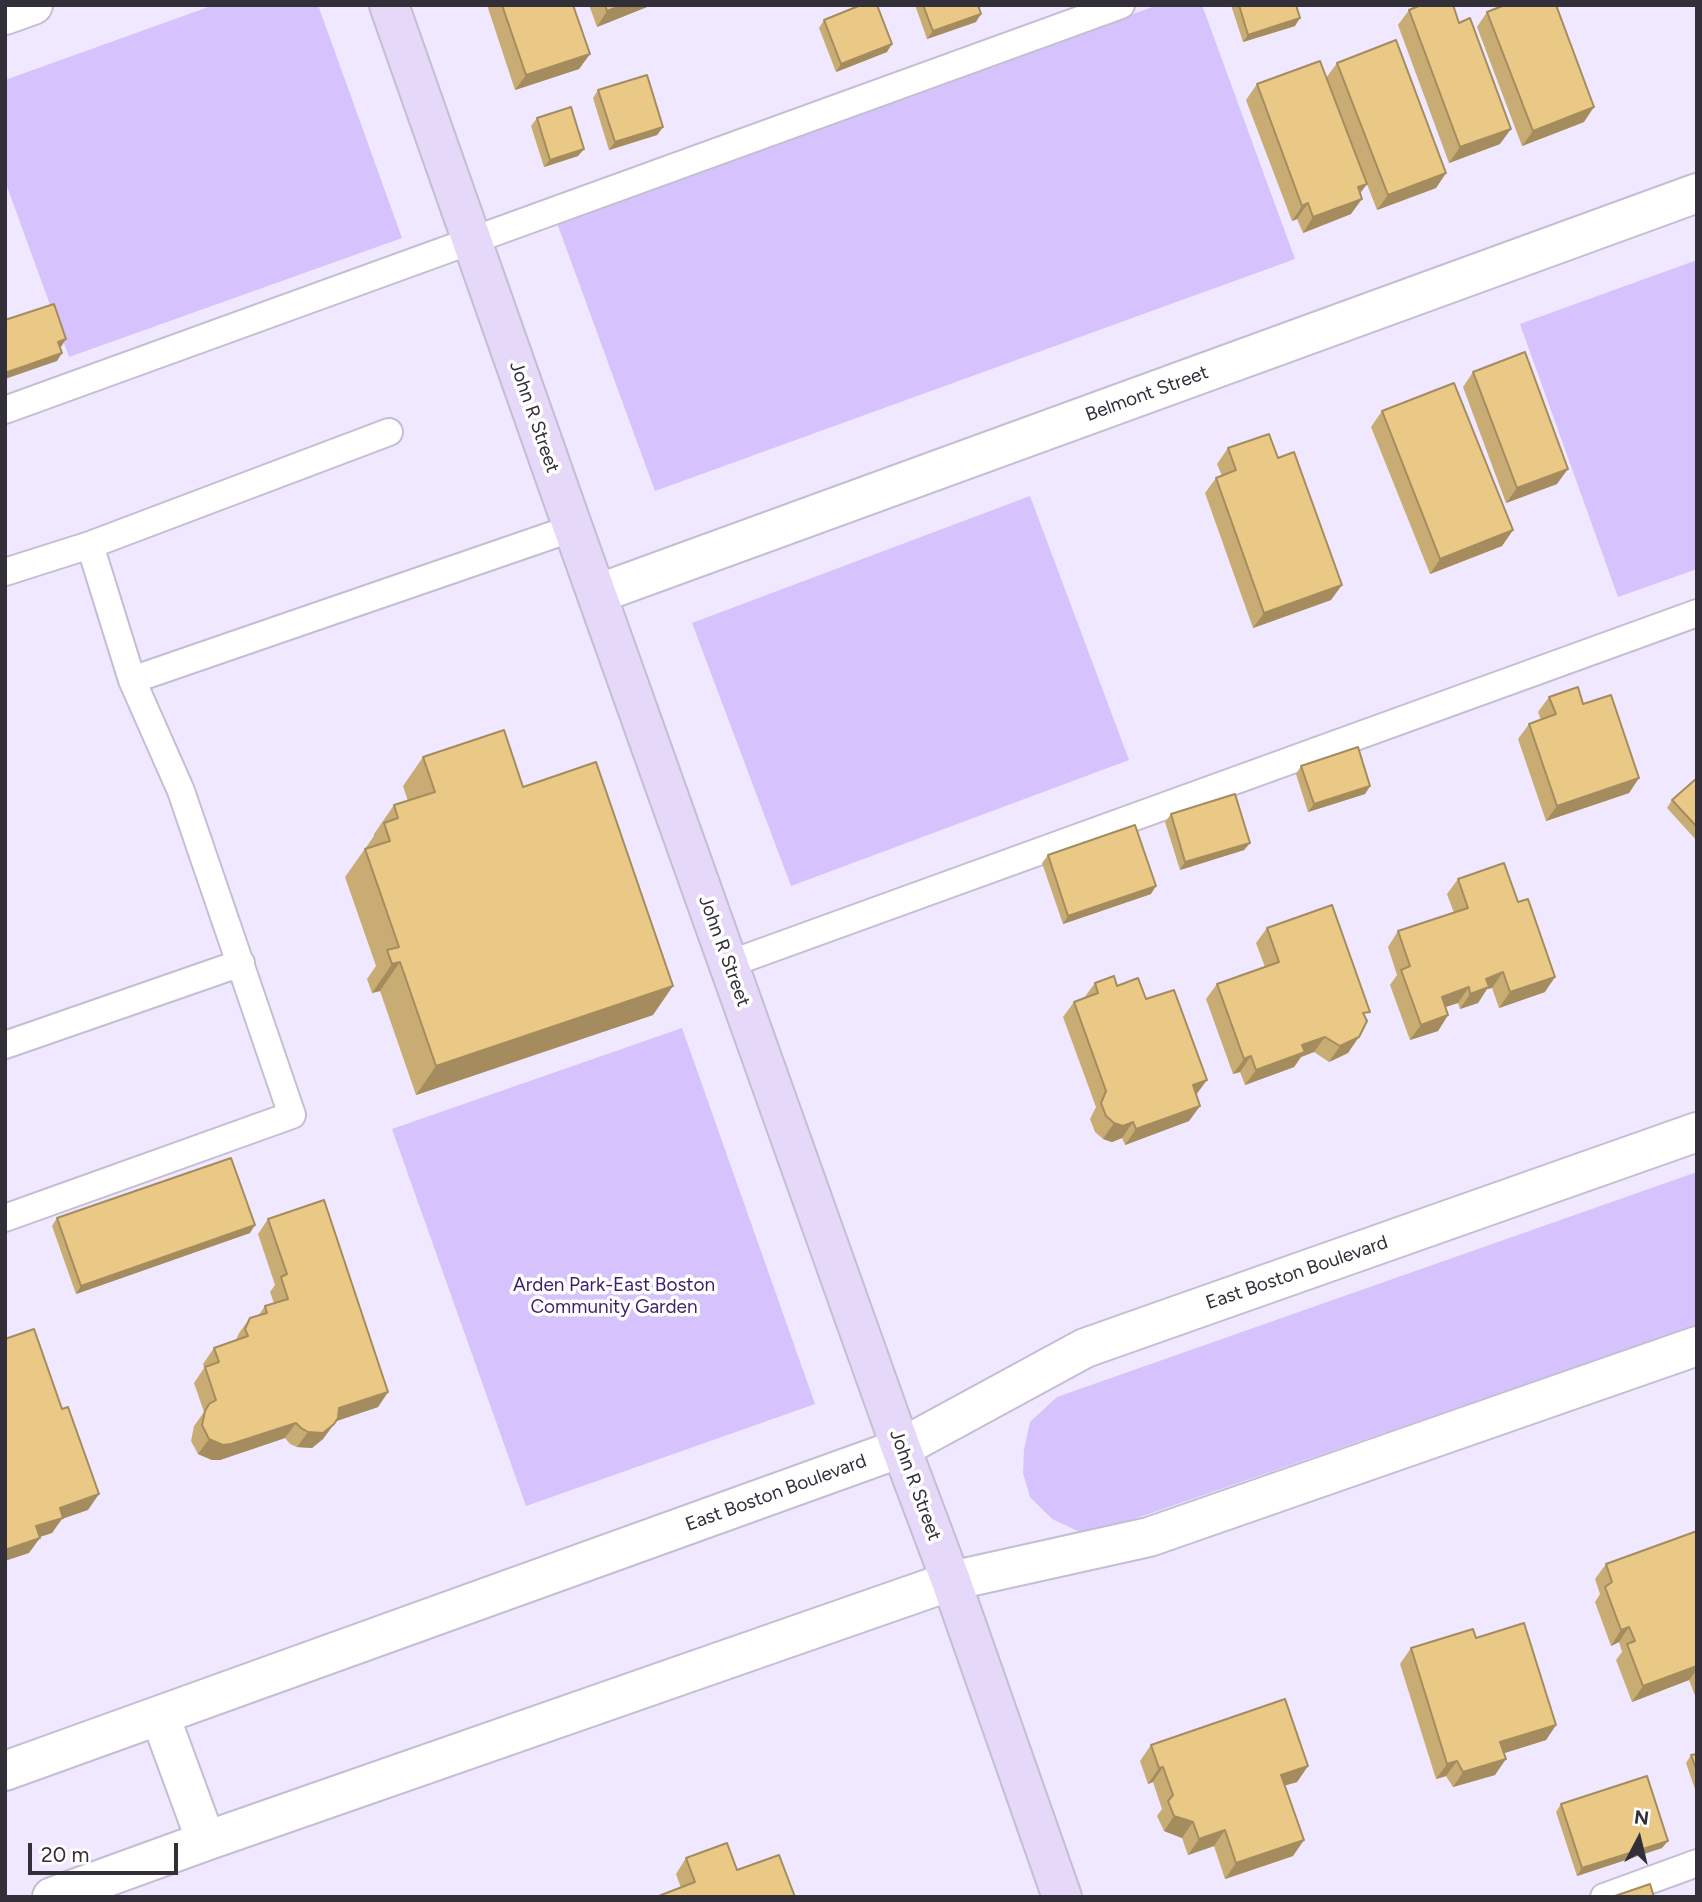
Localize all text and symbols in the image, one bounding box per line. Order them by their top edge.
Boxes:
street label: John R Street [504,358,564,476]
street label: Belmont Street [1082,361,1212,427]
street label: John R Street [693,892,755,1010]
street label: East Boston Boulevard [1203,1231,1391,1315]
park label: Arden Park-East Boston Community Garden [513,1274,715,1318]
street label: John R Street [884,1426,946,1544]
street label: East Boston Boulevard [682,1450,870,1536]
north arrow [1604,1804,1674,1874]
text: N [1633,1805,1650,1830]
scale bar [32,1828,182,1872]
text: 20 m [41,1842,89,1867]

